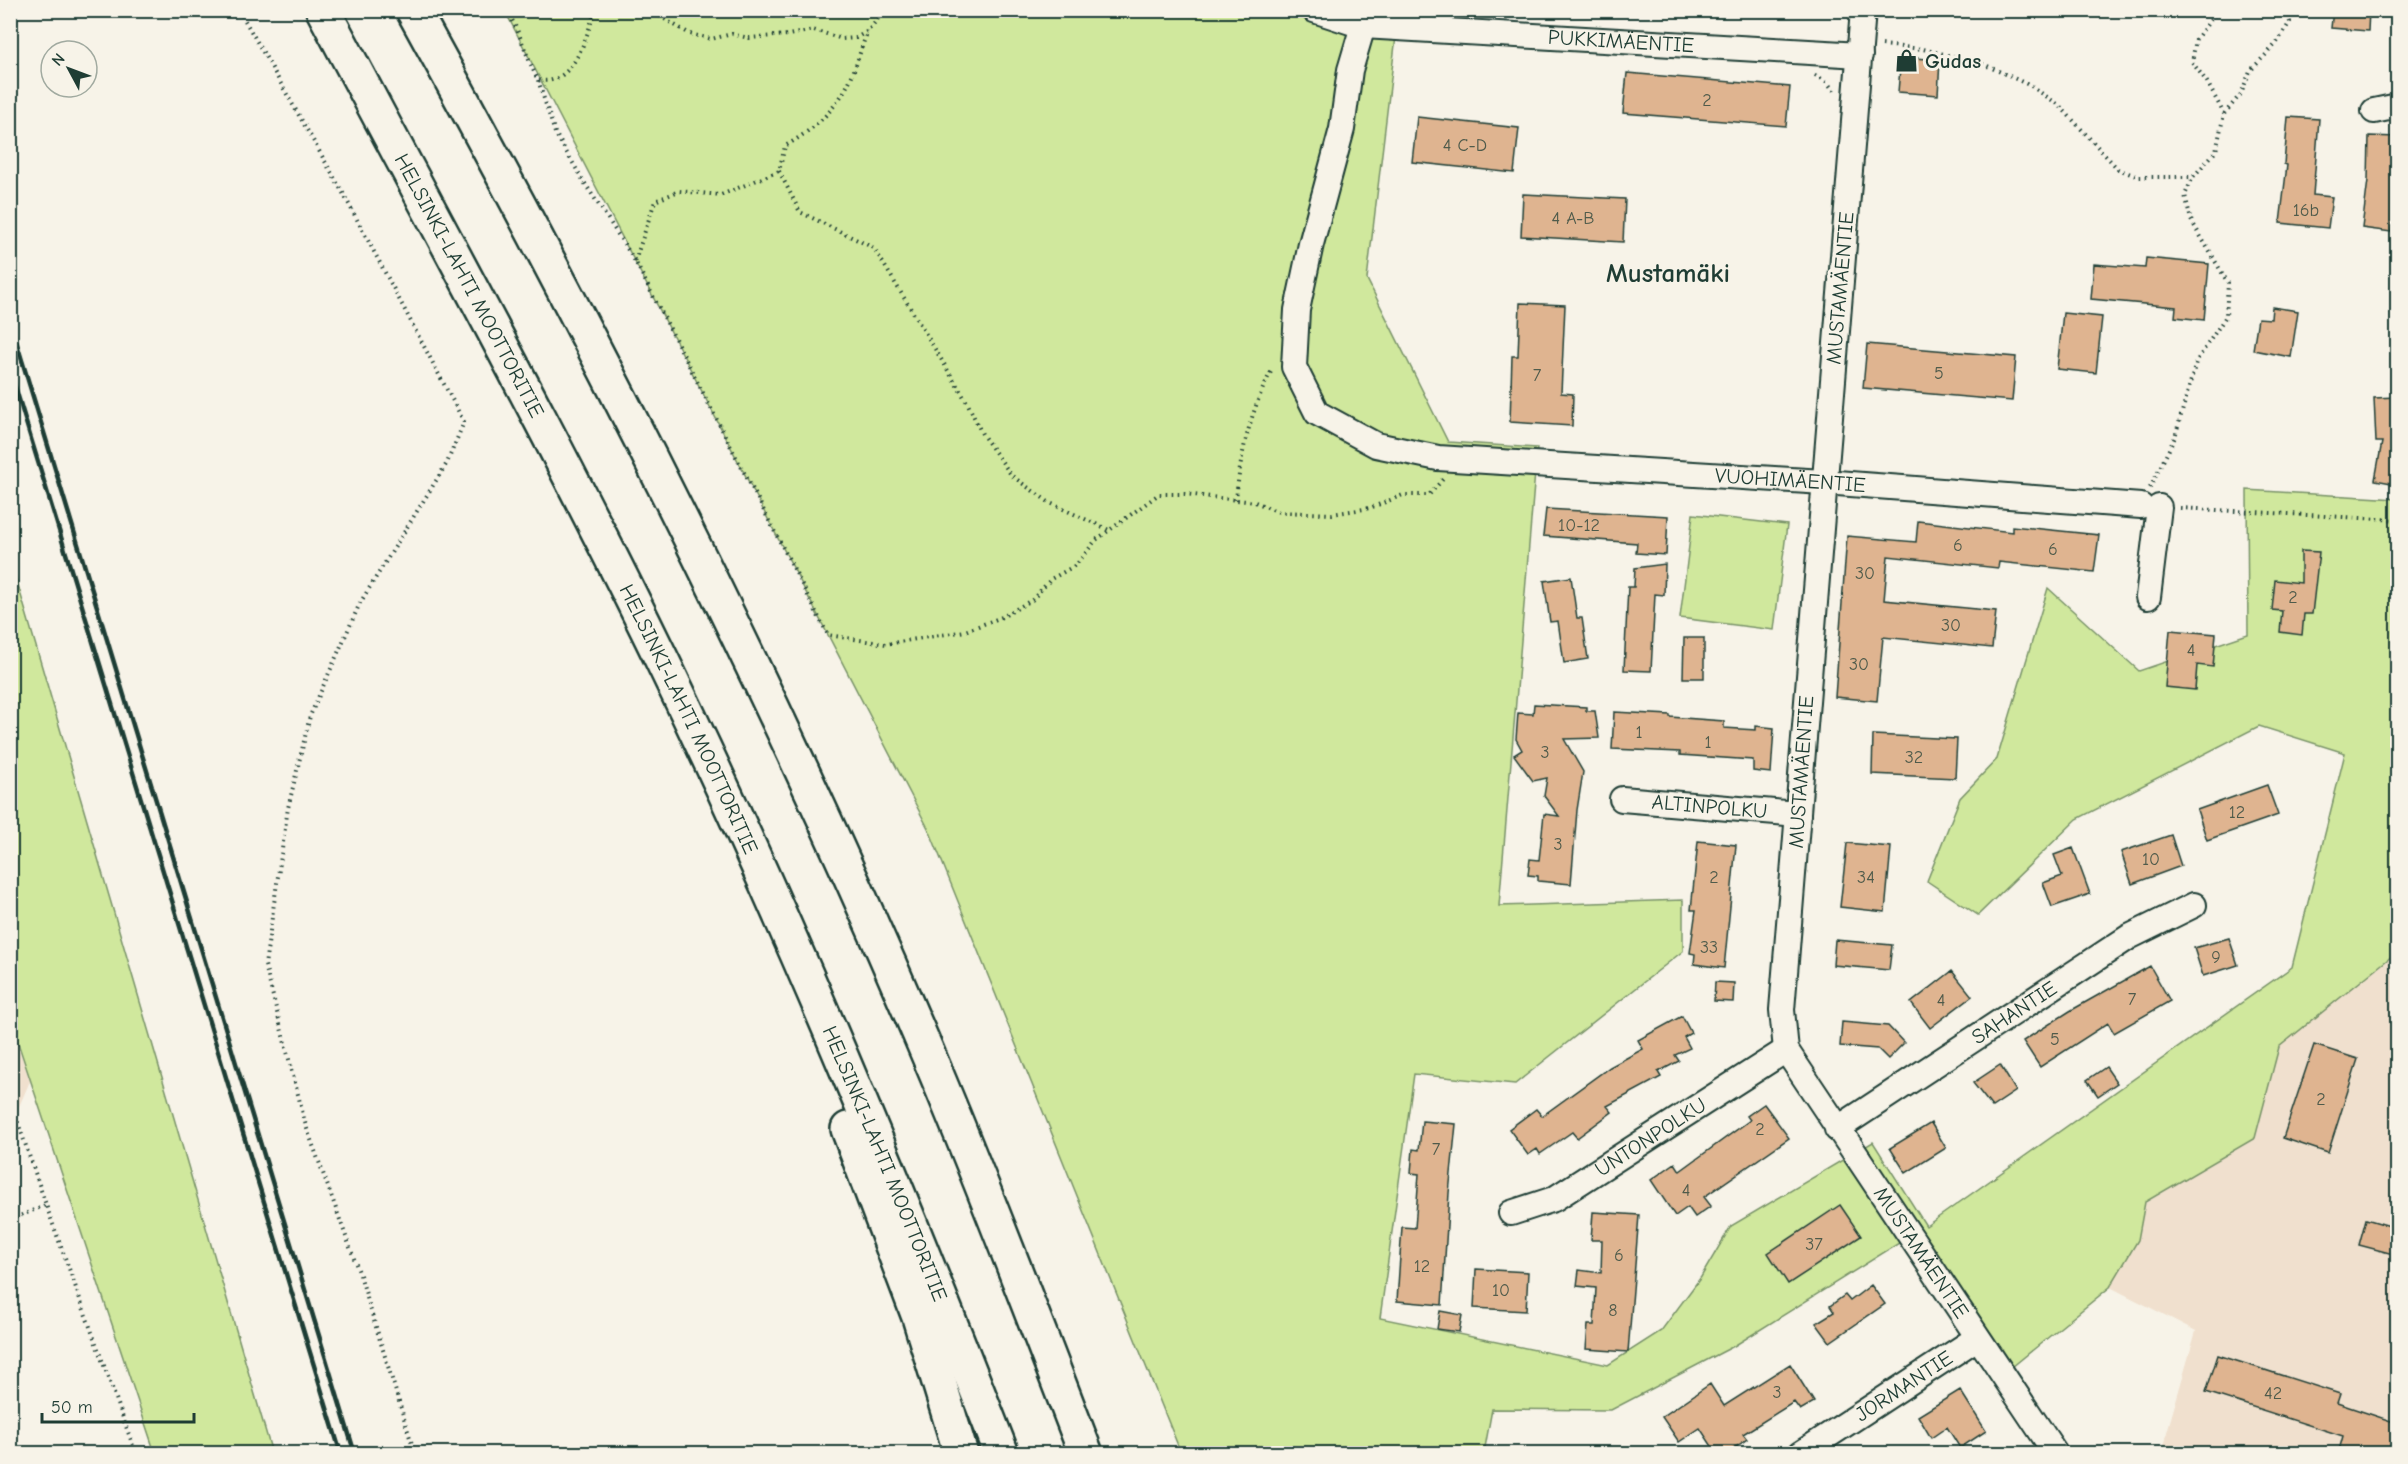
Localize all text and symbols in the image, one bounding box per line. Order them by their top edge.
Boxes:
street label: PUKKIMÄENTIE [1547,25,1695,57]
north arrow [39,39,99,99]
shop icon: Gudas [1894,48,1920,74]
place label: Gudas [1925,49,1981,73]
text: N [48,50,69,70]
house number: 2 [1702,90,1712,111]
house number: 4 C-D [1443,135,1487,156]
street label: HELSINKI-LAHTI MOOTTORITIE [390,150,549,422]
house number: 16b [2293,200,2319,221]
house number: 4 A-B [1552,208,1594,229]
street label: MUSTAMÄENTIE [1821,211,1859,365]
district label: Mustamäki [1606,258,1730,289]
house number: 5 [1934,363,1944,384]
house number: 7 [1533,365,1542,386]
street label: VUOHIMÄENTIE [1714,463,1867,497]
house number: 10-12 [1558,515,1600,536]
house number: 6 [1953,535,1963,556]
house number: 6 [2048,539,2058,560]
house number: 30 [1855,563,1875,584]
street label: HELSINKI-LAHTI MOOTTORITIE [615,580,763,858]
house number: 2 [2288,587,2298,608]
house number: 30 [1941,615,1961,636]
house number: 4 [2187,640,2195,661]
house number: 30 [1849,654,1869,675]
street label: MUSTAMÄENTIE [1784,695,1818,849]
house number: 1 [1635,722,1643,743]
house number: 1 [1704,732,1712,753]
house number: 3 [1540,742,1550,763]
house number: 32 [1905,747,1923,768]
street label: ALTINPOLKU [1651,790,1768,823]
house number: 12 [2229,802,2245,823]
house number: 3 [1553,834,1563,855]
house number: 10 [2142,849,2160,870]
house number: 2 [1709,867,1719,888]
house number: 34 [1857,867,1875,888]
house number: 33 [1700,937,1718,958]
house number: 9 [2211,947,2221,968]
street label: SAHANTIE [1967,976,2061,1049]
house number: 7 [2128,989,2137,1010]
house number: 4 [1937,990,1945,1011]
street label: HELSINKI-LAHTI MOOTTORITIE [818,1022,952,1305]
house number: 5 [2050,1029,2060,1050]
house number: 2 [2316,1089,2326,1110]
street label: UNTONPOLKU [1590,1092,1711,1182]
house number: 2 [1755,1119,1765,1140]
house number: 7 [1432,1139,1441,1160]
house number: 4 [1682,1180,1690,1201]
street label: MUSTAMÄENTIE [1869,1182,1974,1323]
house number: 37 [1805,1234,1823,1255]
house number: 6 [1614,1245,1624,1266]
house number: 12 [1414,1256,1430,1277]
house number: 10 [1492,1280,1510,1301]
house number: 8 [1608,1300,1618,1321]
street label: JORMANTIE [1851,1346,1957,1427]
house number: 3 [1772,1382,1782,1403]
house number: 42 [2264,1383,2282,1404]
scale bar [42,1386,194,1424]
text: 50 m [51,1397,93,1418]

